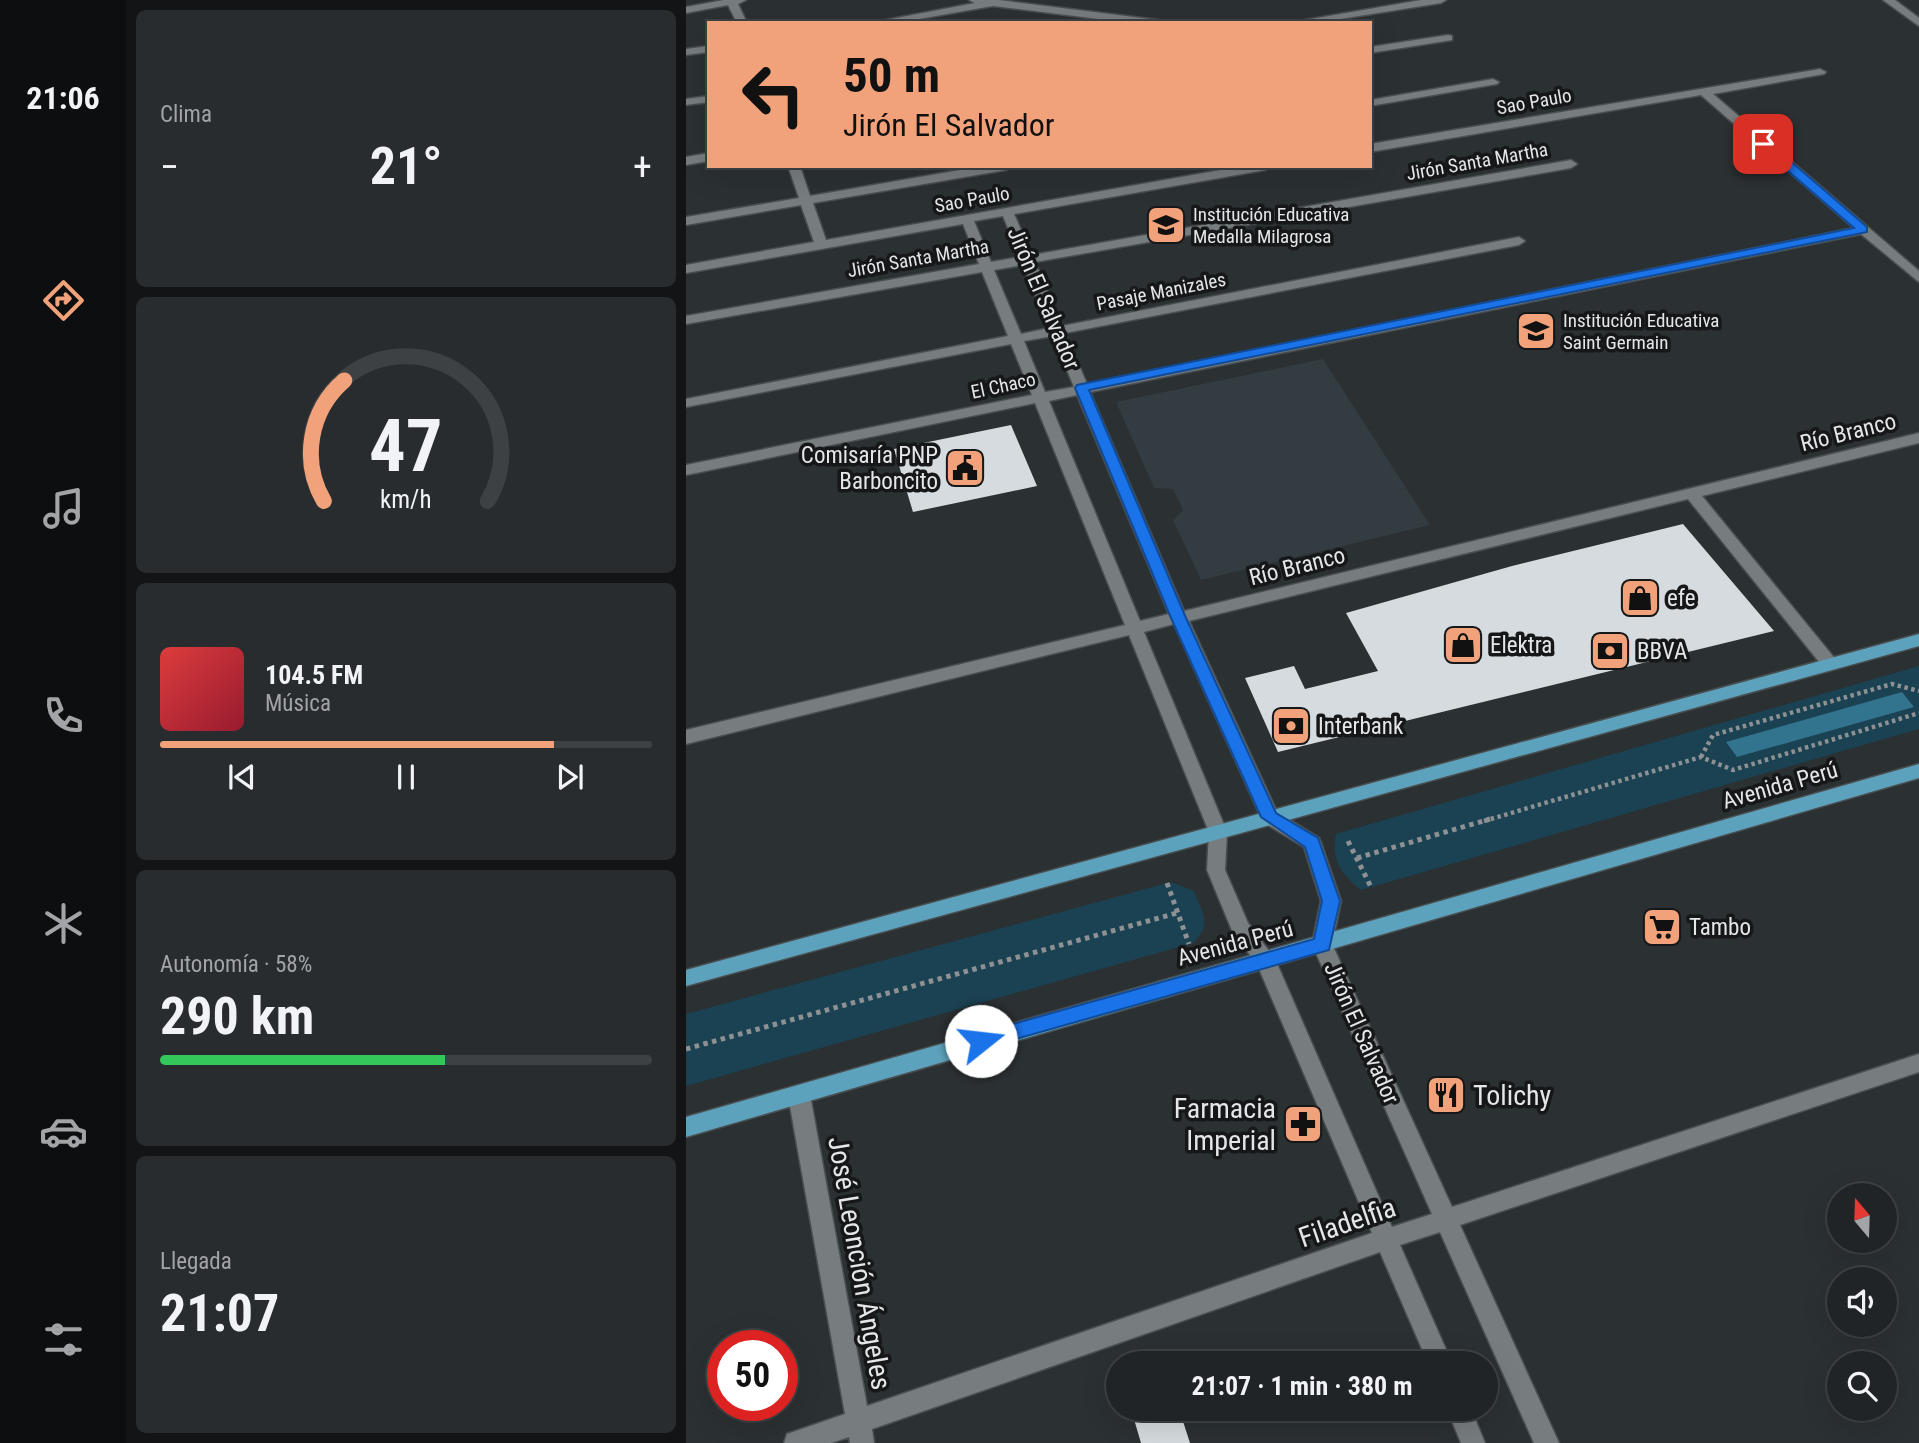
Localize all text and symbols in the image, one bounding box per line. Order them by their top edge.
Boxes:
text: 50 m [843,47,940,104]
icon: left [728,49,819,140]
text: 21:06 [26,79,100,117]
street label: Sao Paulo [1495,84,1573,119]
text: Clima [160,101,212,128]
text: Jirón El Salvador [843,106,1054,144]
pin [1733,114,1793,174]
icon: arrive [1744,125,1782,163]
text: 21° [370,136,442,197]
street label: Jirón Santa Martha [1405,138,1550,185]
text: − [160,145,179,189]
text: + [633,145,652,189]
street label: Sao Paulo [933,182,1011,217]
place label: Institución Educativa Medalla Milagrosa [1193,203,1349,248]
school or university icon: Institución Educativa Medalla Milagrosa [1145,204,1187,246]
street label: Jirón El Salvador [1001,223,1086,373]
street label: Jirón Santa Martha [846,235,991,282]
street label: Pasaje Manizales [1094,268,1228,315]
icon: directions [39,276,88,325]
place label: Institución Educativa Saint Germain [1563,309,1719,354]
school or university icon: Institución Educativa Saint Germain [1515,310,1557,352]
street label: El Chaco [969,367,1038,404]
text: 47 [369,403,443,489]
street label: Río Branco [1797,408,1899,457]
place label: Comisaría PNP Barboncito [801,442,938,495]
public building icon: Comisaría PNP Barboncito [944,447,986,489]
icon: music [39,484,88,533]
text: km/h [380,485,432,514]
street label: Río Branco [1246,542,1348,591]
shop icon: efe [1619,577,1661,619]
place label: efe [1667,585,1696,612]
shop icon: Elektra [1442,624,1484,666]
bank icon: BBVA [1589,630,1631,672]
place label: Elektra [1490,632,1552,659]
place label: BBVA [1637,638,1687,665]
text: 104.5 FM [265,660,363,690]
text: Música [265,690,331,717]
icon: phone [39,691,88,740]
bank icon: Interbank [1270,705,1312,747]
place label: Interbank [1318,713,1404,740]
street label: Avenida Perú [1719,756,1841,815]
icon: previous [223,758,261,796]
icon: pause [387,758,425,796]
icon: next [551,758,589,796]
icon: climate [39,899,88,948]
supermarket icon: Tambo [1641,906,1683,948]
place label: Tambo [1689,914,1751,941]
street label: Avenida Perú [1174,915,1296,972]
text: Autonomía · 58% [160,951,312,978]
street label: Jirón El Salvador [1318,958,1405,1108]
text: 290 km [160,986,314,1047]
position arrow [944,1004,1018,1078]
restaurant icon: Tolichy [1425,1074,1467,1116]
place label: Tolichy [1473,1079,1552,1112]
place label: Farmacia Imperial [1174,1092,1276,1157]
pharmacy icon: Farmacia Imperial [1282,1103,1324,1145]
icon: car [39,1107,88,1156]
street label: José Leonción Ángeles [821,1134,898,1392]
north arrow [1827,1183,1897,1253]
map controls [1827,1183,1897,1421]
street label: Filadelfia [1294,1191,1400,1254]
text: Llegada [160,1248,232,1275]
button: sound [1827,1267,1897,1337]
text: 21:07 [160,1283,279,1344]
icon: filters [39,1315,88,1364]
speed limit sign: 50 [707,1330,798,1421]
button: search [1827,1351,1897,1421]
text: 21:07 · 1 min · 380 m [1192,1371,1412,1401]

